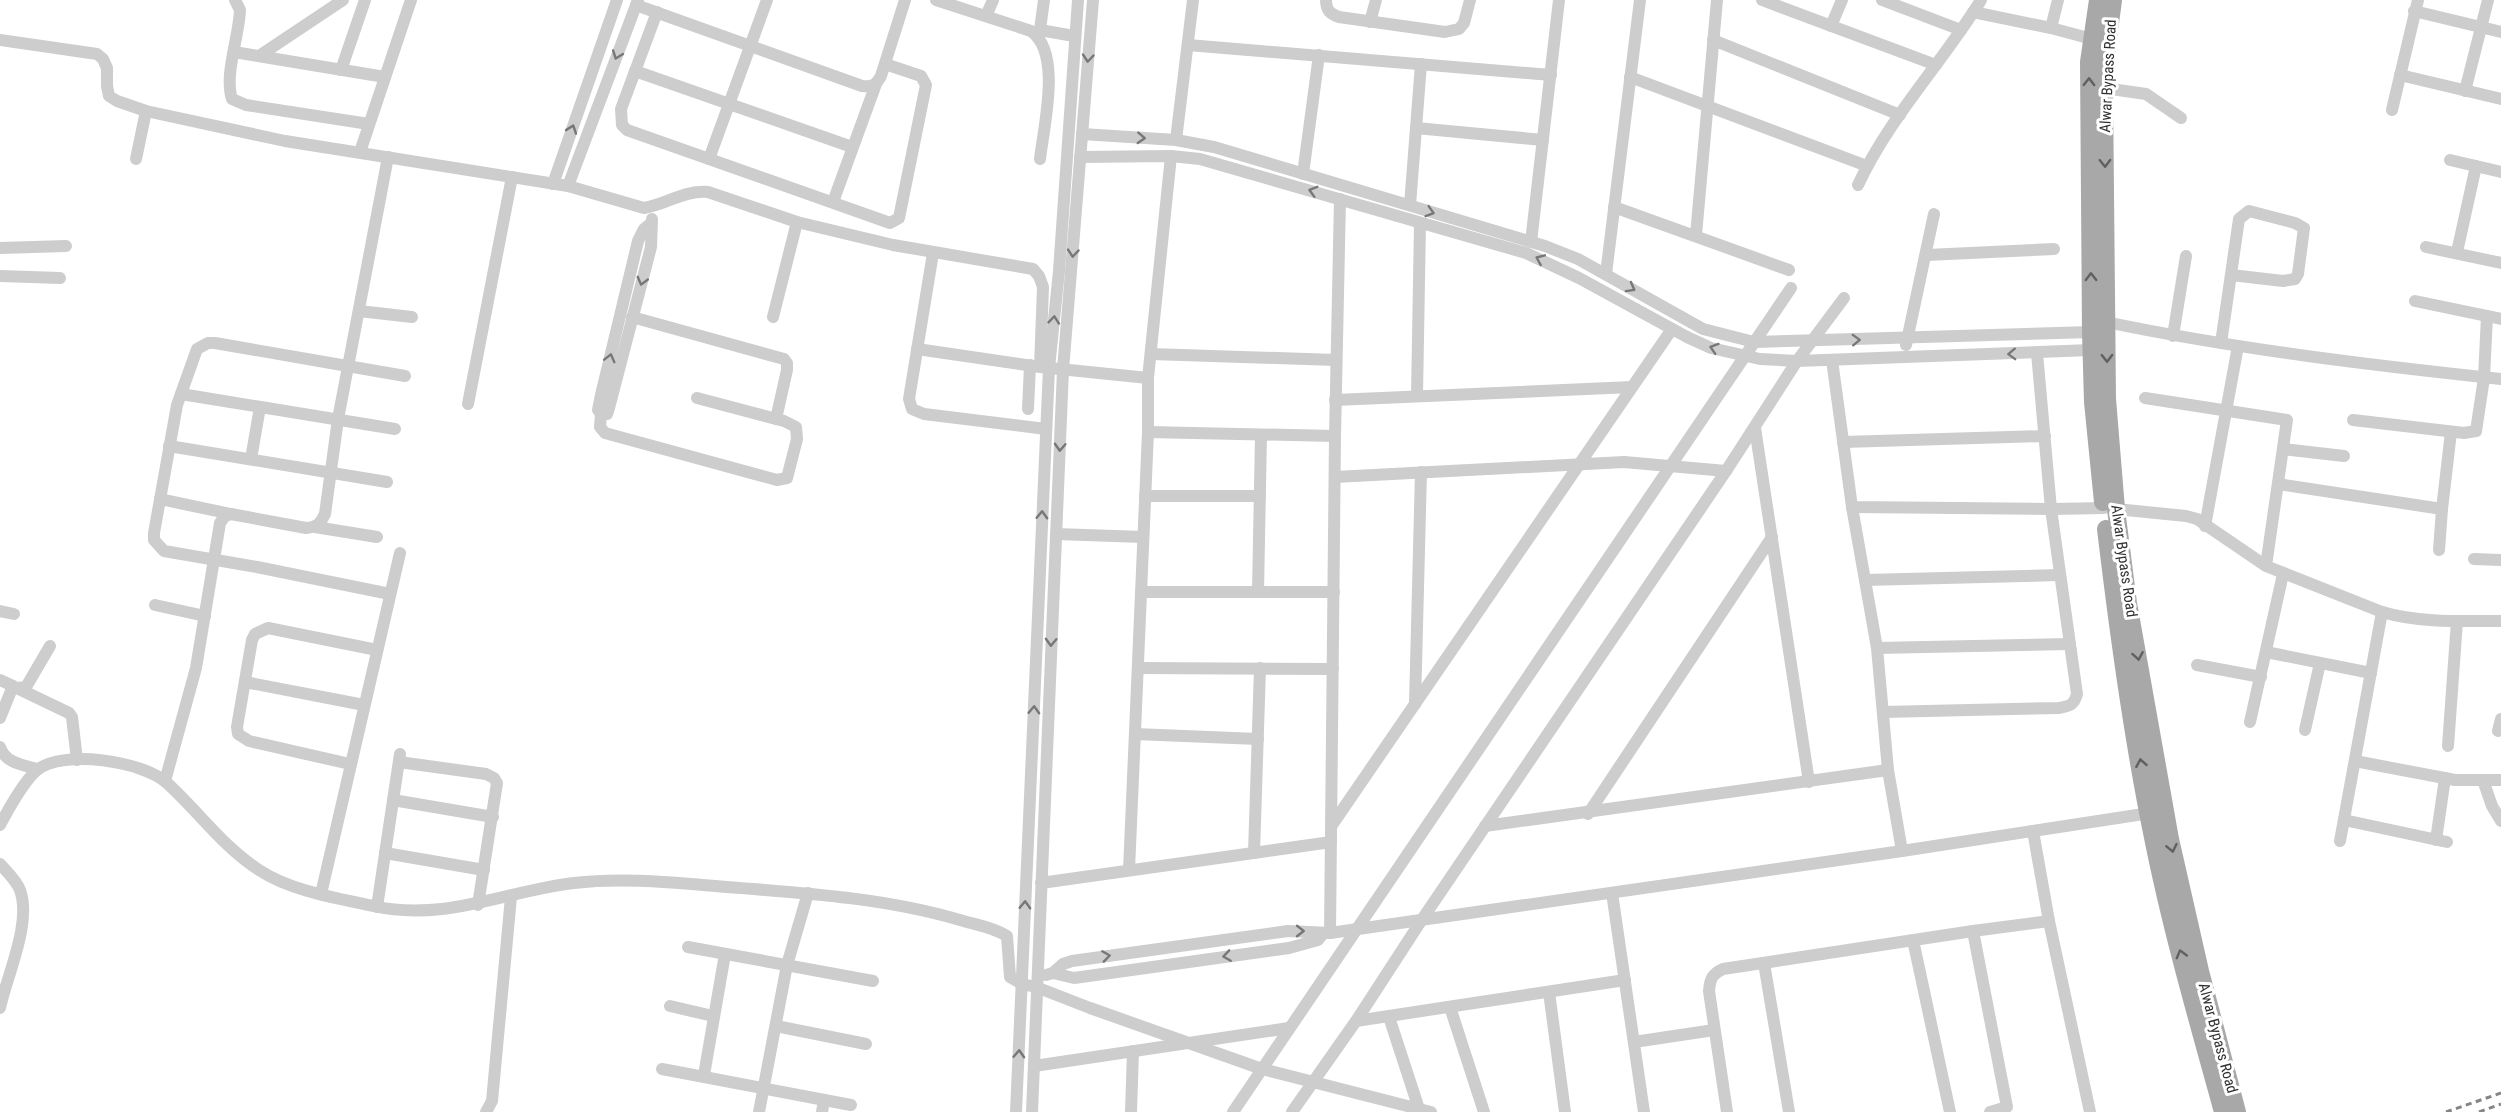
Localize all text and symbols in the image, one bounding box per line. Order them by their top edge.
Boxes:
street label: Alwar Bypass Road [2096,19,2120,133]
one-way arrow [612,49,625,60]
one-way arrow [1082,54,1095,63]
one-way arrow [2083,78,2095,87]
one-way arrow [565,124,578,135]
one-way arrow [1136,131,1145,144]
one-way arrow [2099,158,2111,167]
one-way arrow [1308,186,1319,198]
one-way arrow [1424,205,1435,217]
one-way arrow [1067,248,1080,257]
one-way arrow [1535,255,1546,267]
one-way arrow [2085,273,2097,282]
one-way arrow [637,275,649,286]
one-way arrow [1625,281,1635,292]
one-way arrow [1047,316,1060,325]
one-way arrow [1851,334,1860,347]
one-way arrow [1709,342,1720,355]
one-way arrow [2007,347,2016,360]
one-way arrow [603,353,615,364]
one-way arrow [2100,353,2113,362]
one-way arrow [1054,443,1066,452]
street label: Alwar Bypass Road [2107,504,2141,618]
one-way arrow [1036,510,1049,519]
one-way arrow [1045,638,1058,647]
one-way arrow [2131,651,2144,661]
one-way arrow [1027,705,1040,714]
one-way arrow [2135,758,2148,768]
one-way arrow [2165,843,2178,853]
one-way arrow [1019,900,1032,909]
one-way arrow [1295,925,1304,937]
one-way arrow [2175,949,2188,959]
one-way arrow [1222,950,1231,962]
one-way arrow [1102,951,1111,963]
street label: Alwar Bypass Road [2195,981,2241,1095]
one-way arrow [1012,1049,1025,1058]

